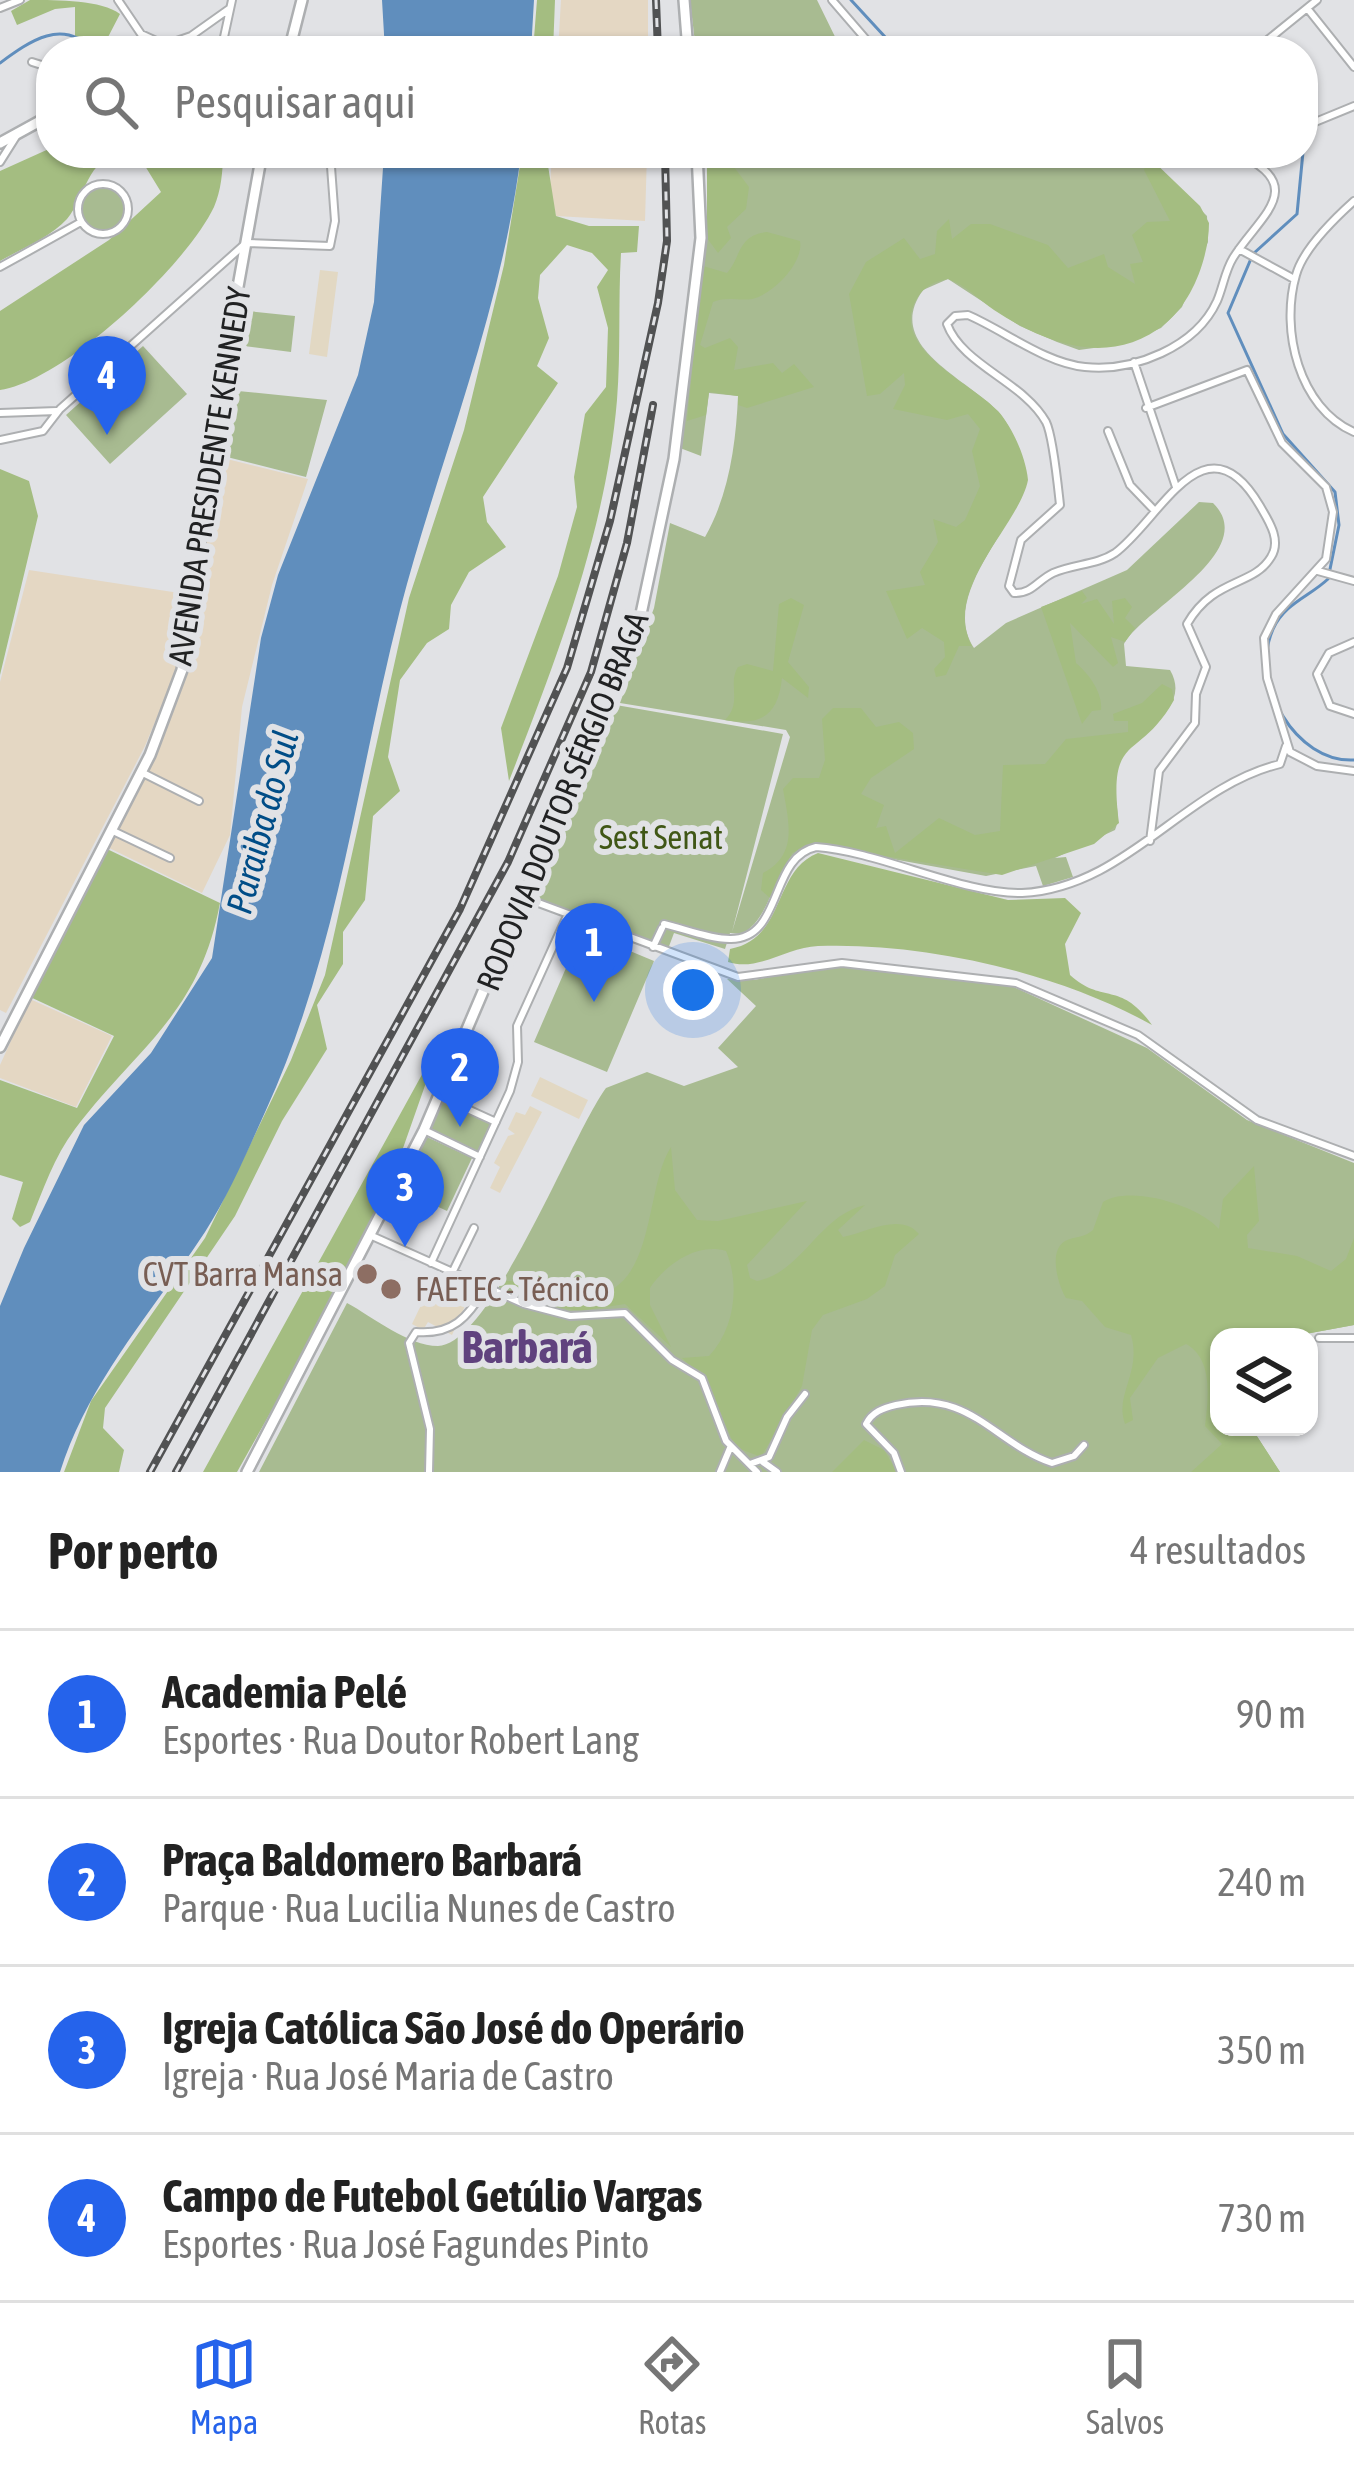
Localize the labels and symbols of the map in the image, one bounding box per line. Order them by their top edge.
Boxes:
street label: AVENIDA PRESIDENTE KENNEDY [160,284,258,668]
pin: 4 [68,336,146,435]
street label: RODOVIA DOUTOR SÉRGIO BRAGA [468,605,656,996]
water label: Paraiba do Sul [217,726,307,918]
park label: Sest Senat [599,818,723,856]
pin: 1 [555,903,633,1002]
your location [663,960,723,1020]
pin: 2 [421,1028,499,1127]
pin: 3 [366,1148,444,1247]
place label: CVT Barra Mansa [143,1255,343,1293]
marker: CVT Barra Mansa [354,1261,380,1287]
place label: FAETEC - Técnico [415,1270,609,1308]
marker: FAETEC - Técnico [378,1276,404,1302]
district label: Barbará [461,1321,593,1373]

